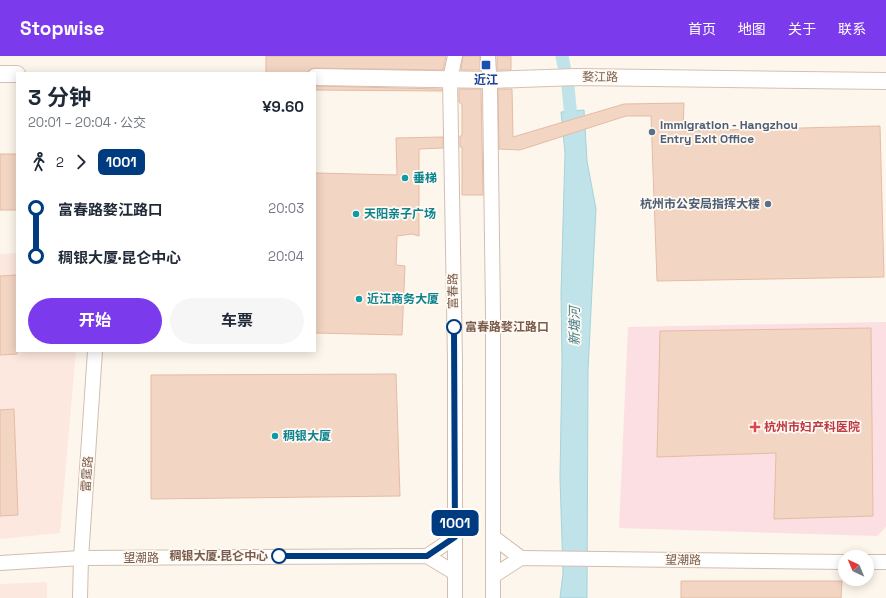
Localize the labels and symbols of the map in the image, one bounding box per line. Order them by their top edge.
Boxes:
marker: 近江 [480,59,492,71]
street label: 婺江路 [582,69,618,85]
place label: 近江 [474,72,498,88]
place label: Immigration - Hangzhou Entry Exit Office [660,117,798,147]
marker: Immigration - Hangzhou Entry Exit Office [647,127,657,137]
place label: 垂梯 [413,170,437,186]
marker: 垂梯 [400,173,410,183]
place label: 杭州市公安局指挥大楼 [640,196,760,212]
marker: 杭州市公安局指挥大楼 [763,199,773,209]
place label: 天阳亲子广场 [364,206,436,222]
marker: 天阳亲子广场 [351,209,361,219]
street label: 富春路 [445,273,461,309]
place label: 近江商务大厦 [367,291,439,307]
marker: 近江商务大厦 [354,294,364,304]
water label: 新塘河 [566,304,583,346]
marker: 富春路婺江路口 [446,319,462,335]
place label: 富春路婺江路口 [465,319,549,335]
place label: 杭州市妇产科医院 [764,419,860,435]
marker: 杭州市妇产科医院 [749,421,761,433]
place label: 稠银大厦 [283,428,331,444]
marker: 稠银大厦 [270,431,280,441]
street label: 雷霆路 [78,455,96,493]
line badge: 1001 [427,510,483,536]
place label: 稠银大厦·昆仑中心 [169,548,268,564]
marker: 稠银大厦·昆仑中心 [271,548,287,564]
street label: 望潮路 [123,550,159,566]
north arrow [838,550,874,586]
street label: 望潮路 [665,552,701,568]

